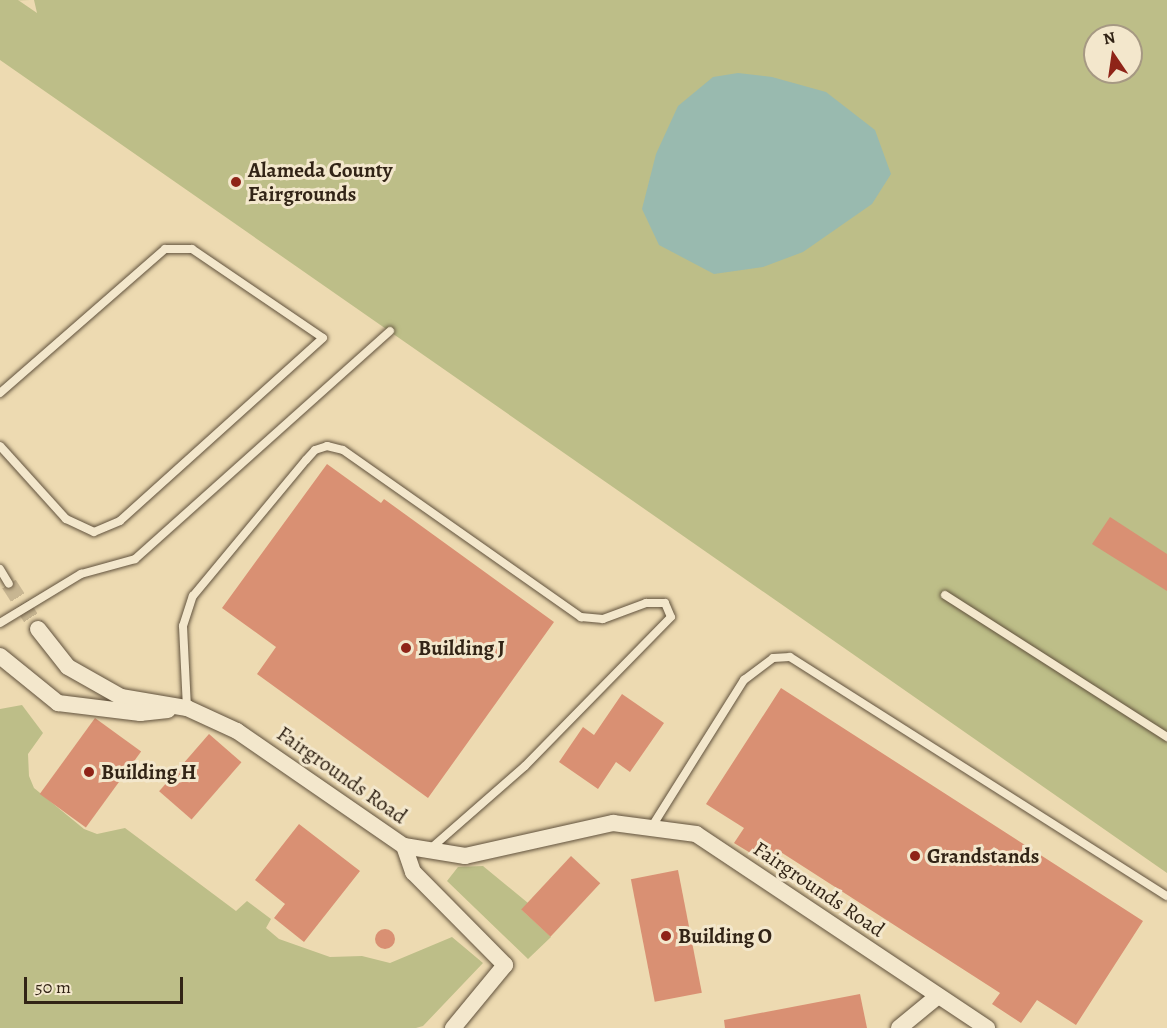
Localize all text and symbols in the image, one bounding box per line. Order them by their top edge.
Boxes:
north arrow [1083,24,1143,84]
text: N [1101,26,1118,50]
place label: Alameda County Fairgrounds [248,157,392,207]
marker: Alameda County Fairgrounds [229,175,243,189]
place label: Building J [418,635,505,661]
marker: Building J [399,641,413,655]
street label: Fairgrounds Road [272,721,412,829]
place label: Building H [101,759,197,785]
marker: Building H [82,765,96,779]
street label: Fairgrounds Road [749,836,889,942]
place label: Grandstands [927,843,1039,869]
marker: Grandstands [908,849,922,863]
place label: Building O [678,923,772,949]
marker: Building O [659,929,673,943]
scale bar [27,965,186,1003]
text: 50 m [35,975,71,999]

